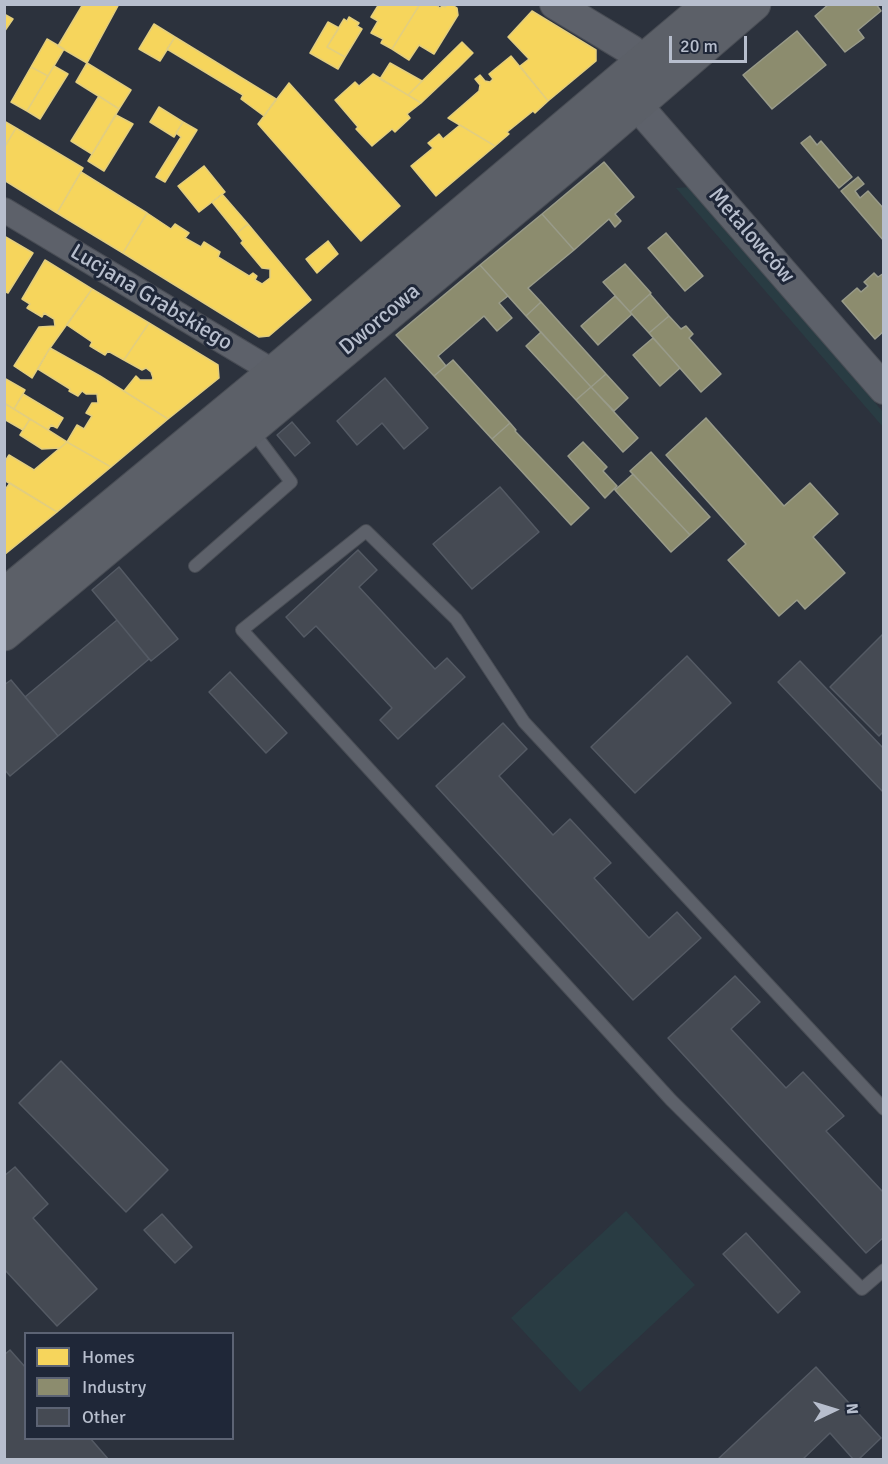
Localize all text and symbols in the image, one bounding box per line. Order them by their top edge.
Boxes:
scale bar [672,24,750,62]
text: 20 m [680,35,718,57]
street label: Metalowców [702,183,800,289]
street label: Lucjana Grabskiego [65,239,237,357]
street label: Dworcowa [334,279,426,361]
legend [24,1332,234,1440]
text: Homes [82,1346,135,1368]
text: Industry [82,1376,146,1398]
north arrow [804,1380,864,1440]
text: N [842,1402,862,1415]
text: Other [82,1406,126,1428]

